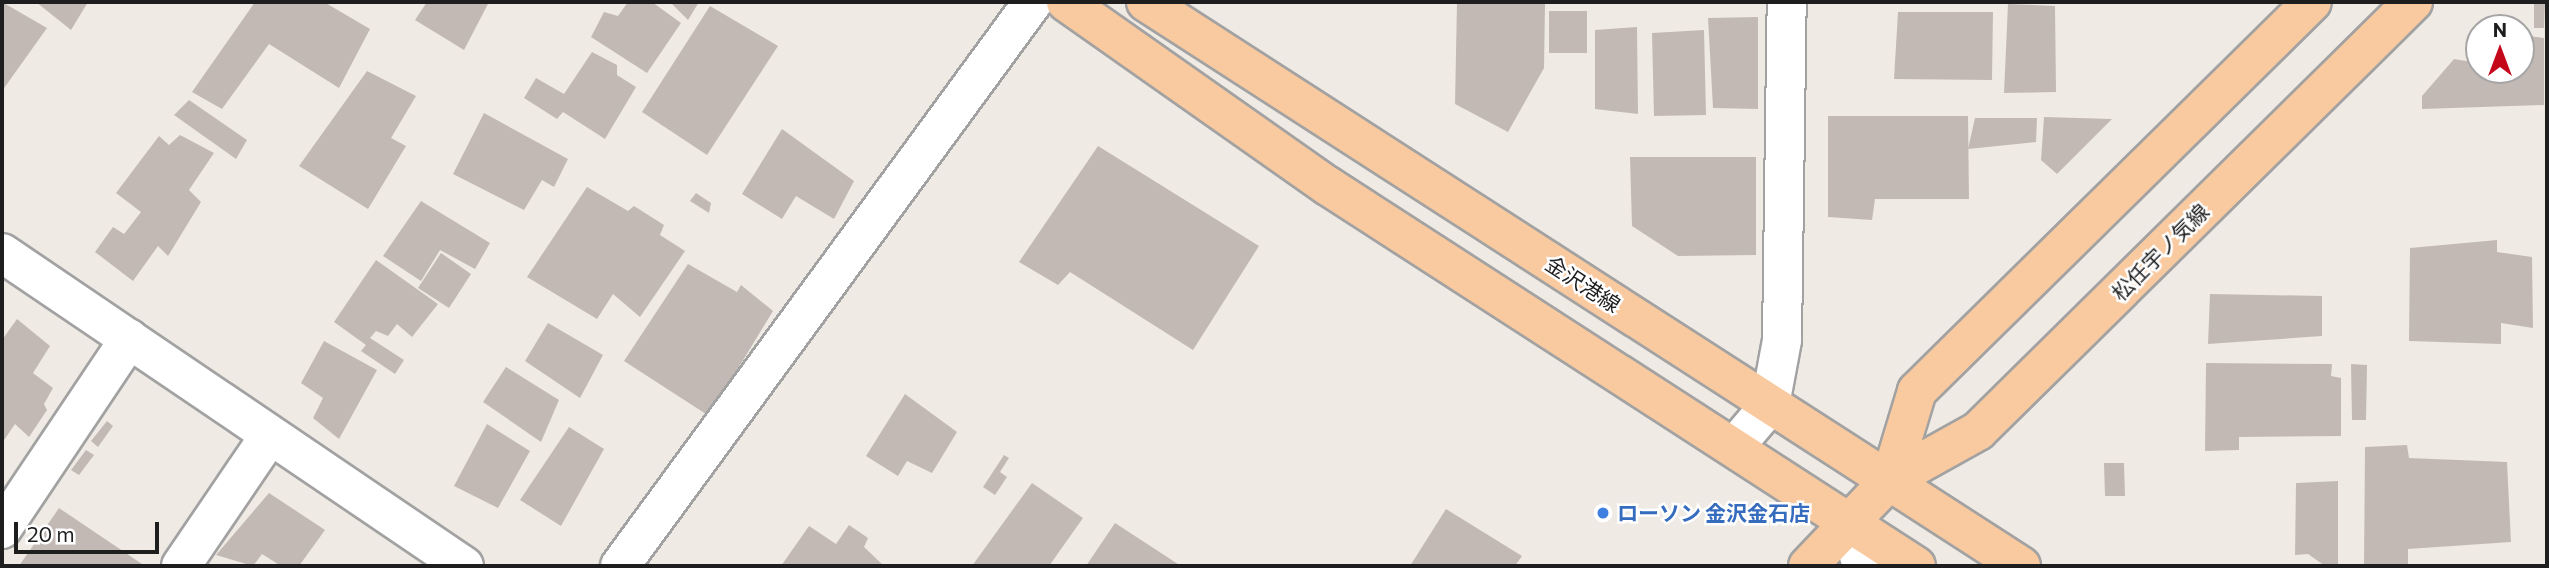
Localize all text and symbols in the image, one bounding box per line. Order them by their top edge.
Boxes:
north arrow [2465,14,2535,84]
text: N [2493,18,2507,41]
street label: 松任宇ノ気線 [2107,199,2213,305]
street label: 金沢港線 [1541,251,1625,317]
place label: ローソン 金沢金石店 [1617,500,1810,526]
marker: ローソン 金沢金石店 [1595,505,1611,521]
scale bar [18,508,163,552]
text: 20 m [27,521,75,546]

